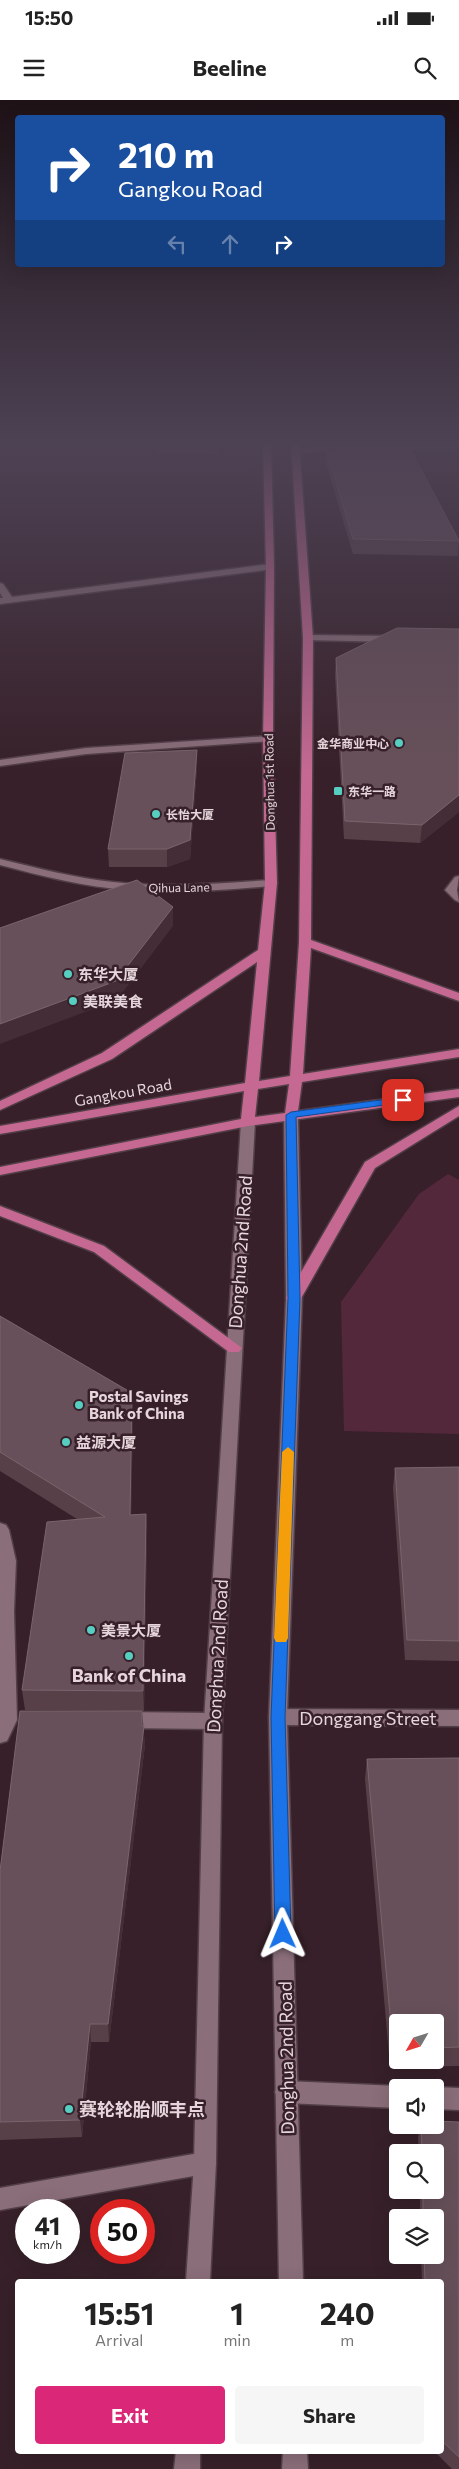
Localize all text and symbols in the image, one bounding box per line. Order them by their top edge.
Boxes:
text: 15:50 [25,6,73,29]
icon: menu [20,54,48,82]
text: Beeline [192,54,267,81]
icon: search [411,54,439,82]
text: 210 m [118,132,214,175]
icon: right [35,135,100,200]
text: Gangkou Road [118,175,263,202]
icon: left [163,230,191,258]
icon: ahead [216,230,244,258]
icon: right [269,230,297,258]
street label: Donghua 1st Road [261,733,277,831]
place label: 金华商业中心 [317,736,389,750]
marker: 金华商业中心 [393,737,405,749]
place label: 东华一路 [348,784,396,798]
marker: 东华一路 [332,785,344,797]
place label: 长怡大厦 [166,807,214,821]
marker: 长怡大厦 [150,808,162,820]
street label: Qihua Lane [148,879,210,895]
place label: 东华大厦 [78,965,138,983]
marker: 东华大厦 [62,968,74,980]
place label: 美联美食 [83,992,143,1010]
marker: 美联美食 [67,995,79,1007]
street label: Gangkou Road [73,1075,173,1109]
pin [382,1079,424,1121]
icon: arrive [389,1086,417,1114]
street label: Donghua 2nd Road [224,1175,256,1329]
place label: Postal Savings Bank of China [89,1387,188,1422]
marker: Postal Savings Bank of China [73,1399,85,1411]
place label: 益源大厦 [76,1433,136,1451]
marker: 益源大厦 [60,1436,72,1448]
street label: Donghua 2nd Road [202,1579,232,1733]
place label: 美景大厦 [101,1621,161,1639]
marker: 美景大厦 [85,1624,97,1636]
marker: Bank of China [123,1650,135,1662]
place label: Bank of China [72,1664,186,1686]
street label: Donggang Street [299,1707,437,1729]
position arrow [256,1907,308,1959]
street label: Donghua 2nd Road [274,1981,298,2135]
north arrow [389,2014,444,2069]
map controls [389,2014,444,2264]
button: sound [389,2079,444,2134]
place label: 赛轮轮胎顺丰点 [79,2098,205,2120]
marker: 赛轮轮胎顺丰点 [63,2103,75,2115]
button: search [389,2144,444,2199]
speed limit sign: 50 [90,2199,155,2264]
button: layers [389,2209,444,2264]
text: 41 [35,2210,60,2240]
text: km/h [33,2237,62,2251]
text: 15:51 [84,2294,154,2331]
text: 1 [230,2294,244,2331]
text: 240 [320,2294,375,2331]
text: Arrival [95,2330,143,2349]
text: min [223,2330,251,2349]
text: m [340,2330,354,2349]
button: Exit [35,2386,225,2444]
button: Share [235,2386,424,2444]

